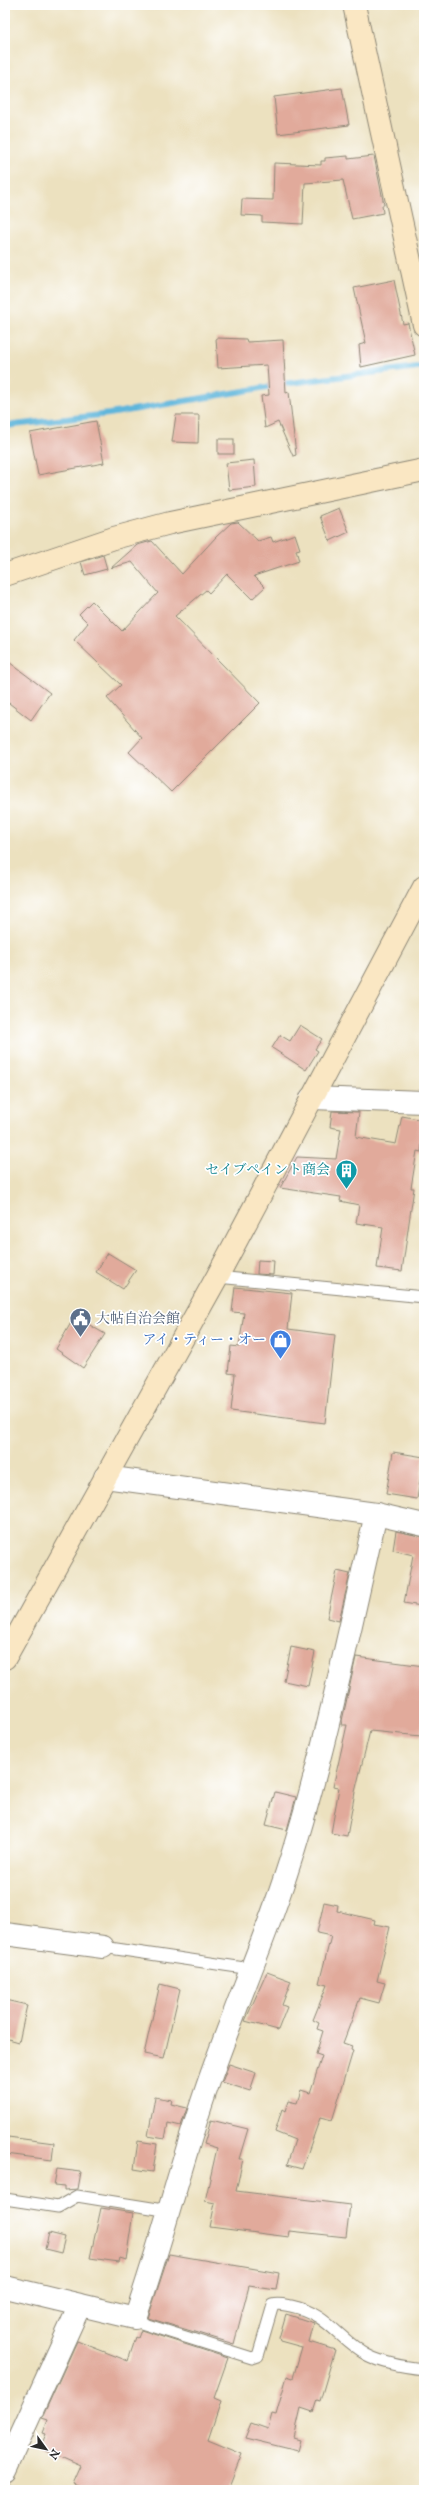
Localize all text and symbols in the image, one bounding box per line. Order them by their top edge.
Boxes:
building icon: セイブペイント商会 [333,1157,359,1190]
place label: セイブペイント商会 [205,1161,330,1179]
public building icon: 大帖自治会館 [68,1306,94,1339]
place label: 大帖自治会館 [96,1310,180,1328]
shop icon: アイ・ティー・オー [268,1327,294,1360]
place label: アイ・ティー・オー [142,1331,266,1349]
north arrow [26,2429,66,2469]
text: N [45,2445,63,2462]

